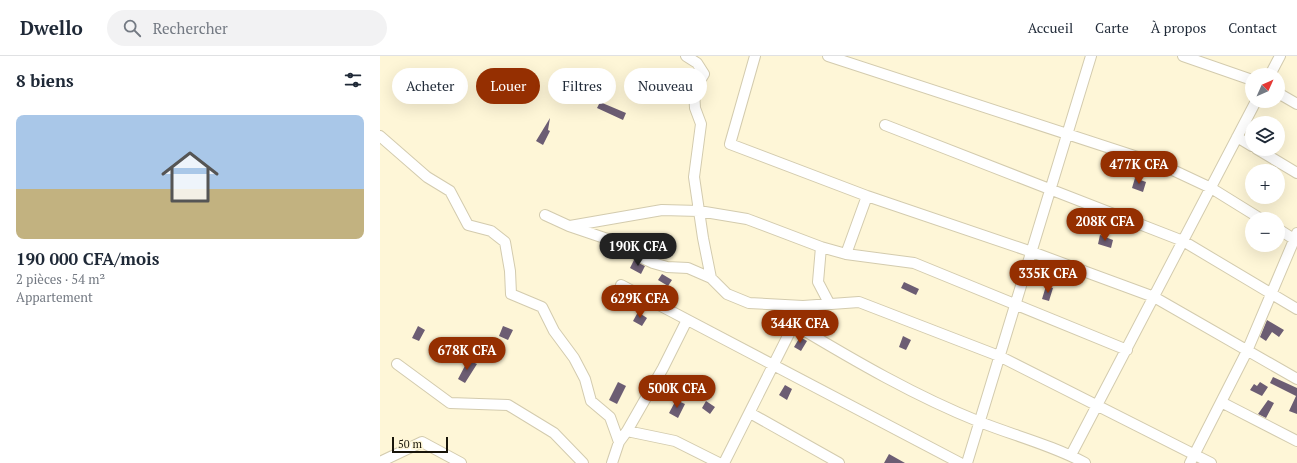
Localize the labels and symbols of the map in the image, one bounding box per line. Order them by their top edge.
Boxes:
north arrow [1245,68,1285,108]
pin: 477K CFA [1098,151,1180,185]
pin: 208K CFA [1064,208,1146,242]
pin: 190K CFA [597,233,679,267]
pin: 335K CFA [1007,260,1089,294]
pin: 629K CFA [599,285,681,319]
pin: 344K CFA [759,310,841,344]
pin: 678K CFA [426,337,508,371]
pin: 500K CFA [636,375,718,409]
scale bar [392,435,448,454]

